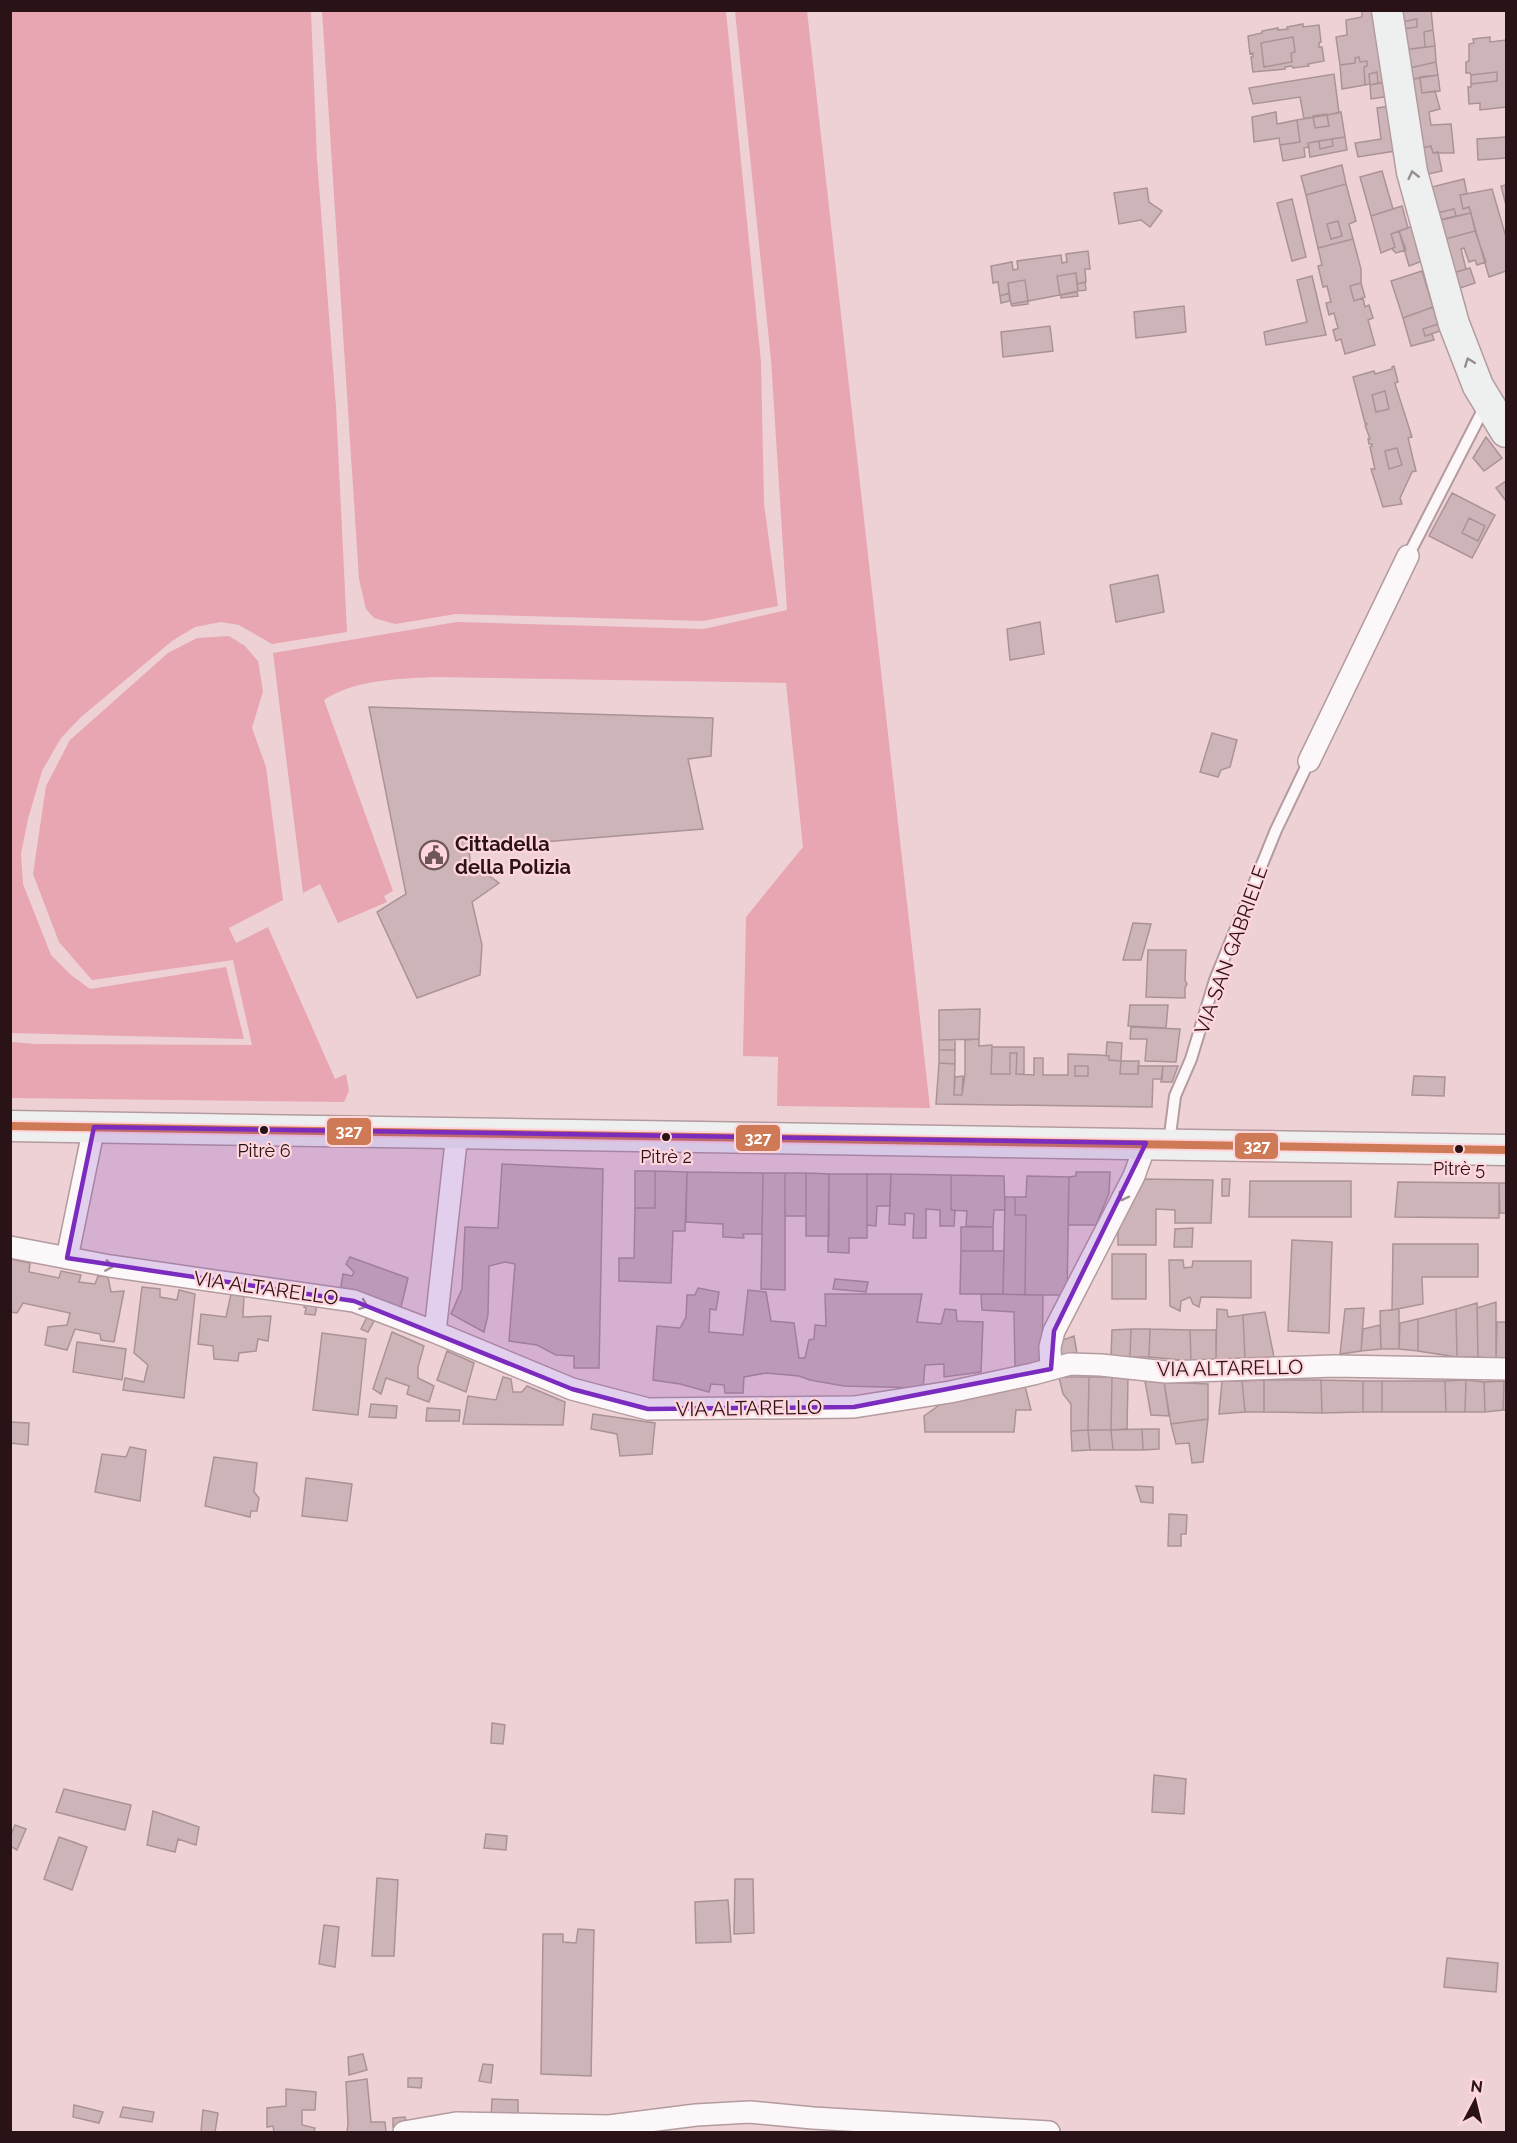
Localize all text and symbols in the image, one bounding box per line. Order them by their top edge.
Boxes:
one-way arrow [1408,171,1421,181]
one-way arrow [1464,357,1476,368]
place label: Cittadella della Polizia [455,832,571,879]
public building icon: Cittadella della Polizia [418,839,450,871]
street label: VIA SAN GABRIELE [1189,862,1273,1038]
line badge: 327 [326,1117,372,1146]
text: 327 [336,1122,362,1141]
marker: Pitrè 6 [258,1124,270,1136]
line badge: 327 [735,1124,781,1152]
text: 327 [745,1129,771,1148]
marker: Pitrè 2 [660,1131,672,1143]
line badge: 327 [1234,1132,1279,1160]
text: 327 [1244,1137,1270,1156]
place label: Pitrè 6 [237,1140,291,1161]
marker: Pitrè 5 [1453,1143,1465,1155]
place label: Pitrè 2 [640,1146,692,1167]
place label: Pitrè 5 [1433,1158,1485,1179]
one-way arrow [1119,1191,1131,1202]
one-way arrow [104,1259,114,1272]
street label: VIA ALTARELLO [192,1266,340,1310]
one-way arrow [358,1297,369,1310]
street label: VIA ALTARELLO [1157,1355,1303,1381]
street label: VIA ALTARELLO [676,1395,822,1421]
north arrow [1445,2071,1505,2131]
text: N [1470,2076,1484,2097]

